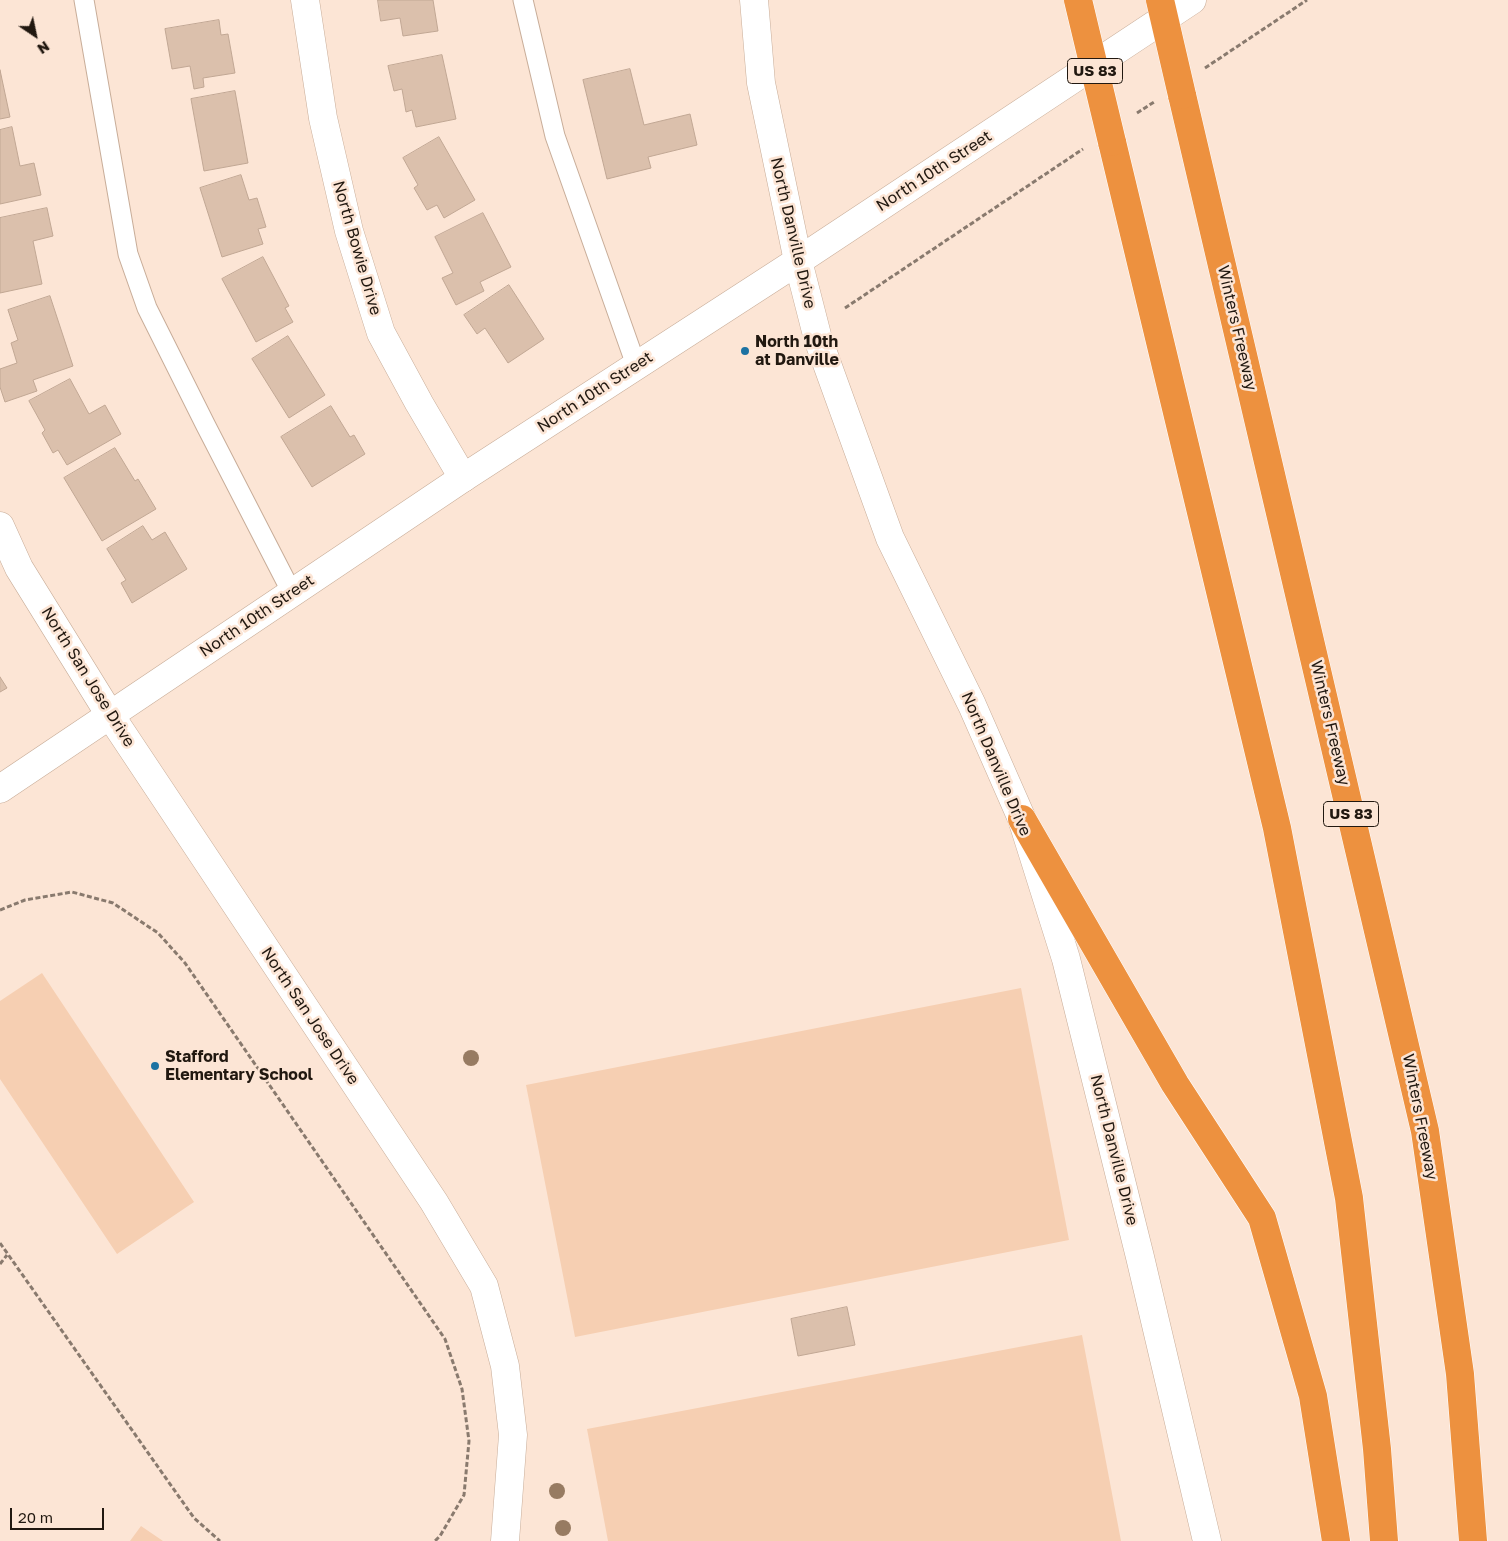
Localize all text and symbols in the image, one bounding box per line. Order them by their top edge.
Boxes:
north arrow [10,10,60,60]
text: N [35,38,53,58]
road number: US 83 [1068,58,1122,84]
street label: North 10th Street [873,127,995,215]
street label: North Danville Drive [766,156,820,310]
street label: North Bowie Drive [329,179,385,317]
street label: Winters Freeway [1213,263,1261,393]
place label: North 10th at Danville [755,332,839,370]
marker: North 10th at Danville [739,345,751,357]
street label: North 10th Street [534,348,656,436]
street label: North 10th Street [196,571,318,661]
street label: North San Jose Drive [37,603,139,751]
street label: Winters Freeway [1306,658,1354,788]
street label: North Danville Drive [957,689,1035,839]
road number: US 83 [1324,802,1378,826]
street label: North San Jose Drive [257,944,363,1088]
place label: Stafford Elementary School [165,1047,313,1085]
street label: Winters Freeway [1398,1052,1442,1182]
marker: Stafford Elementary School [149,1060,161,1072]
street label: North Danville Drive [1086,1073,1142,1227]
scale bar [12,1498,106,1530]
text: 20 m [18,1508,53,1526]

